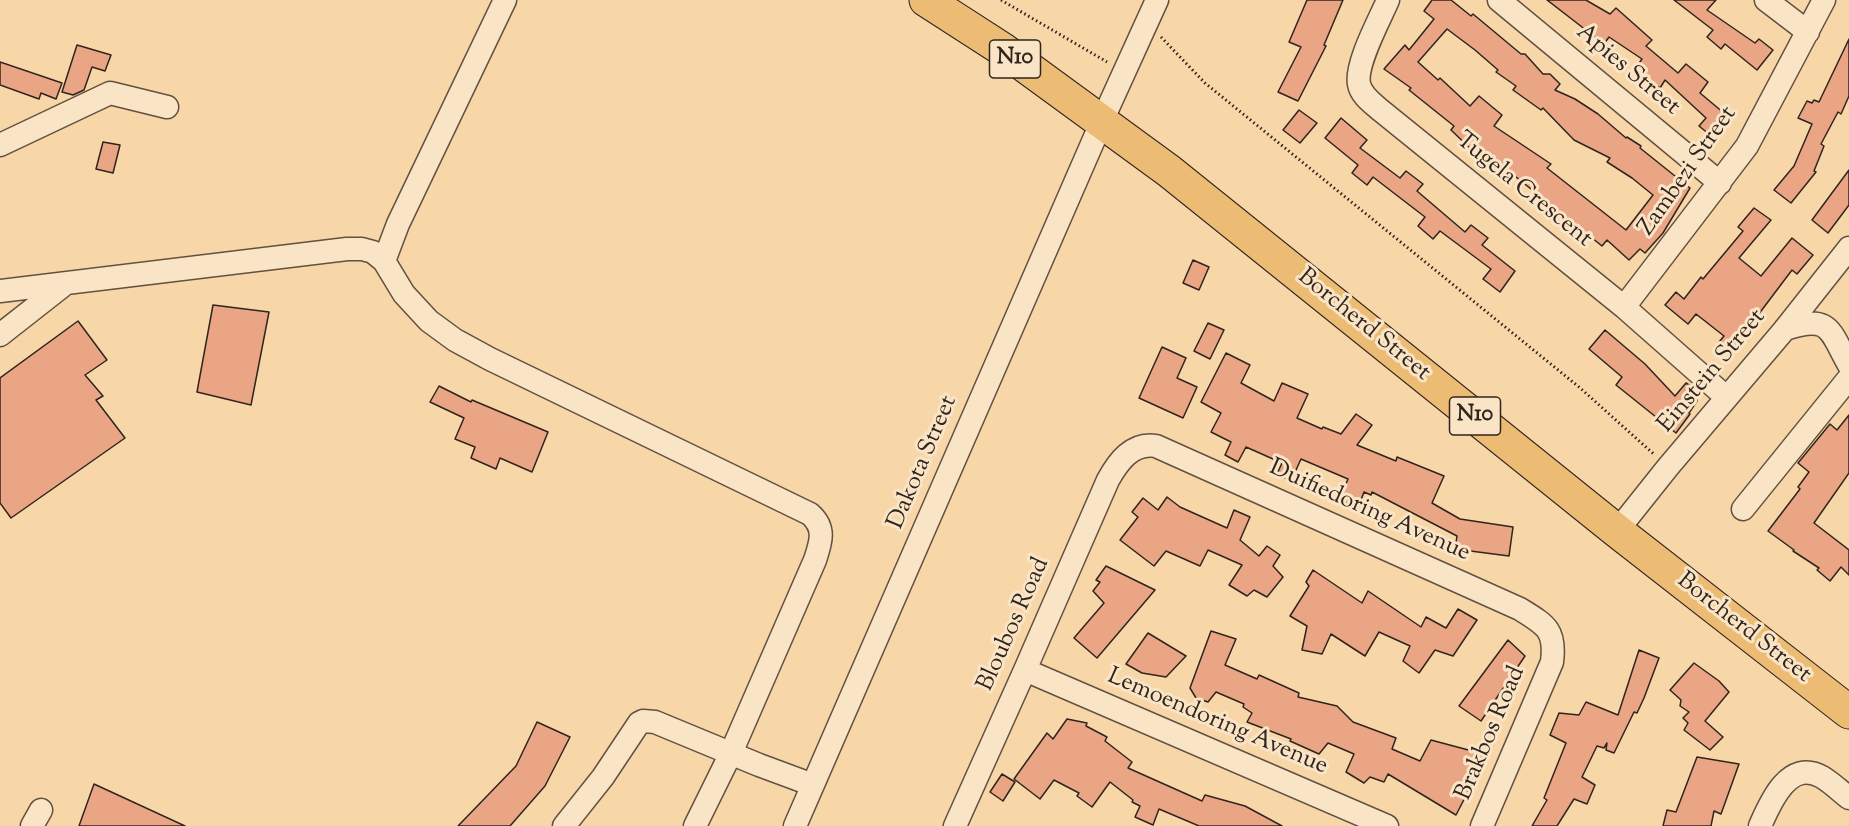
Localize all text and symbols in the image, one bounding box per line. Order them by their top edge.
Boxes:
street label: Apies Street [1569,19,1685,123]
road number: N10 [990,40,1040,78]
street label: Zambezi Street [1634,102,1744,242]
street label: Tugela Crescent [1449,127,1597,255]
street label: Borcherd Street [1291,264,1435,388]
street label: Einstein Street [1653,304,1773,440]
street label: Dakota Street [883,392,965,534]
road number: N10 [1450,397,1500,435]
street label: Duifiedoring Avenue [1264,455,1474,569]
street label: Bloubos Road [973,554,1057,696]
street label: Borcherd Street [1670,568,1816,690]
street label: Lemoendoring Avenue [1102,663,1332,783]
street label: Brakbos Road [1451,663,1533,805]

